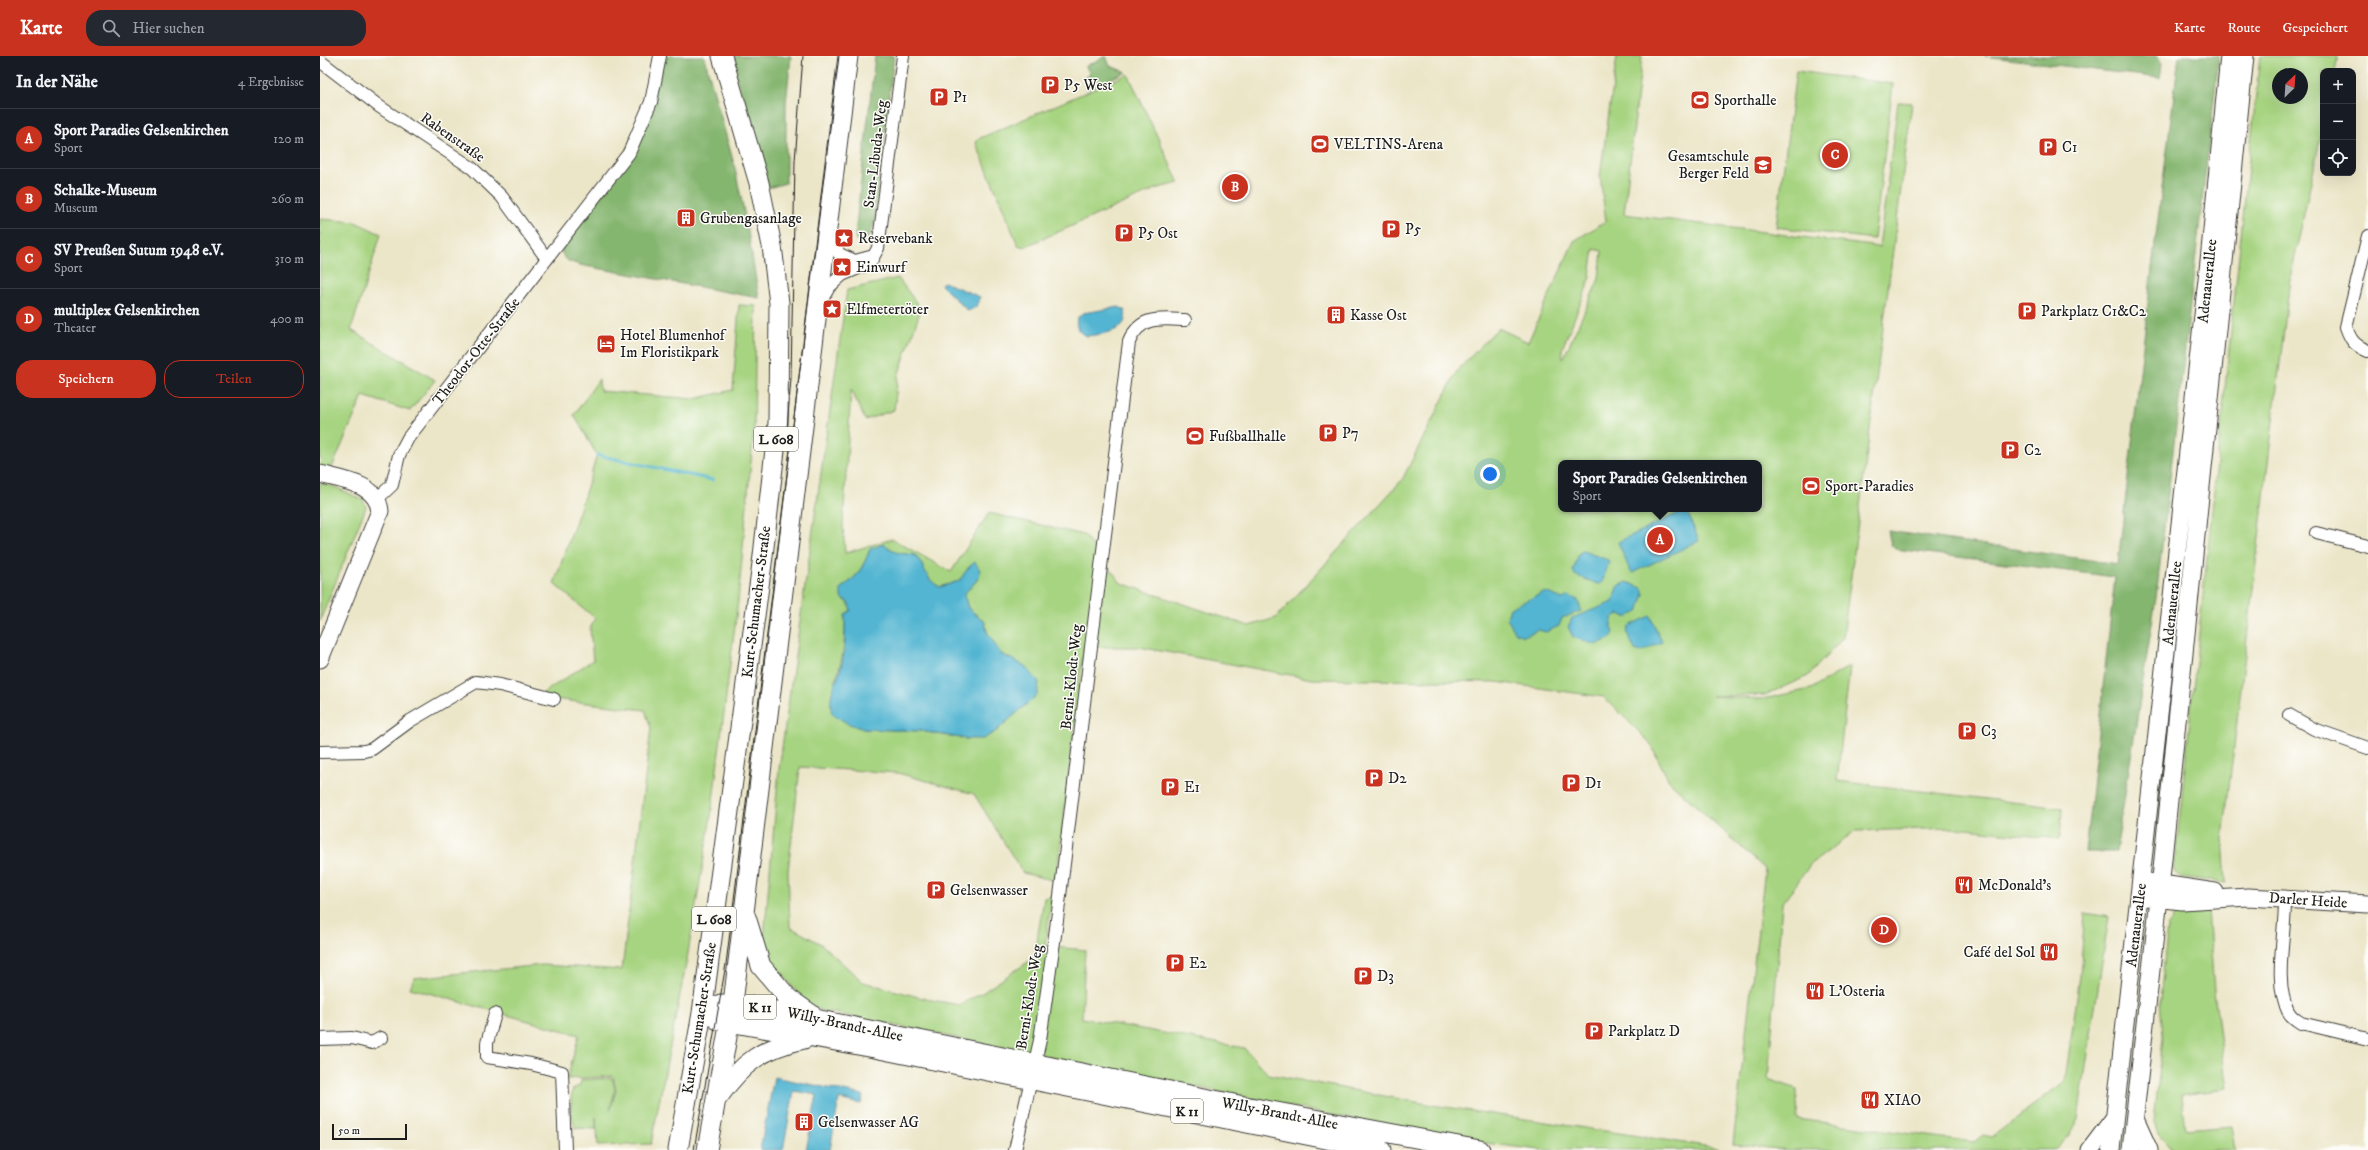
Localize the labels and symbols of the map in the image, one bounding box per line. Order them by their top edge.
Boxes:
north arrow [2272,68,2308,104]
parking icon: P5 West [1039,74,1061,96]
place label: P5 West [1064,76,1113,95]
parking icon: P1 [928,86,950,108]
place label: P1 [953,88,967,107]
sports icon: Sporthalle [1689,89,1711,111]
place label: Sporthalle [1714,91,1776,110]
street label: Stan-Libuda-Weg [859,98,892,209]
street label: Rabenstraße [417,108,489,167]
sports icon: VELTINS-Arena [1309,133,1331,155]
place label: VELTINS-Arena [1333,135,1444,154]
parking icon: C1 [2037,136,2059,158]
place label: C1 [2062,138,2077,157]
pin: C [1822,140,1848,170]
place label: Gesamtschule Berger Feld [1668,147,1750,183]
school or university icon: Gesamtschule Berger Feld [1752,154,1774,176]
pin: B [1222,172,1248,202]
building icon: Grubengasanlage [675,207,697,229]
place label: Grubengasanlage [700,209,802,228]
parking icon: P5 [1380,218,1402,240]
place label: P5 [1405,220,1422,239]
parking icon: P5 Ost [1113,222,1135,244]
place label: P5 Ost [1138,224,1178,243]
place icon: Reservebank [833,227,855,249]
place label: Reservebank [858,229,933,248]
street label: Adenauerallee [2194,238,2221,324]
place icon: Einwurf [831,256,853,278]
place label: Einwurf [856,258,908,277]
street label: Theodor-Otte-Straße [428,294,524,409]
place icon: Elfmetertöter [821,298,843,320]
place label: Elfmetertöter [846,300,929,319]
parking icon: Parkplatz C1&C2 [2016,300,2038,322]
place label: Parkplatz C1&C2 [2041,302,2147,321]
building icon: Kasse Ost [1325,304,1347,326]
place label: Kasse Ost [1350,306,1407,325]
place label: Hotel Blumenhof Im Floristikpark [620,326,727,362]
hotel icon: Hotel Blumenhof Im Floristikpark [595,333,617,355]
parking icon: P7 [1317,422,1339,444]
place label: P7 [1342,424,1359,443]
sports icon: Fußballhalle [1184,425,1206,447]
road number: L 608 [754,427,798,451]
place label: Fußballhalle [1209,427,1286,446]
parking icon: C2 [1999,439,2021,461]
place label: C2 [2024,441,2042,460]
your location [1480,464,1500,484]
sports icon: Sport-Paradies [1800,475,1822,497]
place label: Sport-Paradies [1825,477,1914,496]
street label: Kurt-Schumacher-Straße [738,525,775,679]
pin: A [1647,525,1673,555]
street label: Adenauerallee [2159,560,2186,646]
street label: Berni-Klodt-Weg [1056,623,1087,731]
parking icon: C3 [1956,720,1978,742]
place label: C3 [1981,722,1997,741]
parking icon: D2 [1363,767,1385,789]
place label: D2 [1388,769,1407,788]
parking icon: D1 [1560,772,1582,794]
place label: D1 [1585,774,1602,793]
parking icon: E1 [1159,776,1181,798]
place label: E1 [1184,778,1200,797]
restaurant icon: McDonald's [1953,874,1975,896]
place label: McDonald's [1978,876,2051,895]
parking icon: Gelsenwasser [925,879,947,901]
place label: Gelsenwasser [950,881,1028,900]
street label: Adenauerallee [2122,882,2151,968]
street label: Darler Heide [2268,888,2348,913]
road number: L 608 [692,907,736,931]
pin: D [1871,915,1897,945]
street label: Kurt-Schumacher-Straße [678,941,721,1095]
restaurant icon: Café del Sol [2038,941,2060,963]
street label: Berni-Klodt-Weg [1012,942,1047,1051]
place label: Café del Sol [1963,943,2035,962]
parking icon: E2 [1164,952,1186,974]
place label: E2 [1189,954,1208,973]
parking icon: D3 [1352,965,1374,987]
place label: D3 [1377,967,1394,986]
restaurant icon: L'Osteria [1804,980,1826,1002]
place label: L'Osteria [1829,982,1886,1001]
road number: K 11 [744,995,776,1019]
street label: Willy-Brandt-Allee [784,1003,905,1046]
parking icon: Parkplatz D [1583,1020,1605,1042]
place label: Parkplatz D [1608,1022,1680,1041]
restaurant icon: XIAO [1859,1089,1881,1111]
place label: XIAO [1884,1091,1921,1110]
street label: Willy-Brandt-Allee [1219,1093,1340,1134]
road number: K 11 [1171,1099,1203,1123]
building icon: Gelsenwasser AG [793,1111,815,1133]
place label: Gelsenwasser AG [818,1113,920,1132]
scale bar [332,1122,407,1141]

